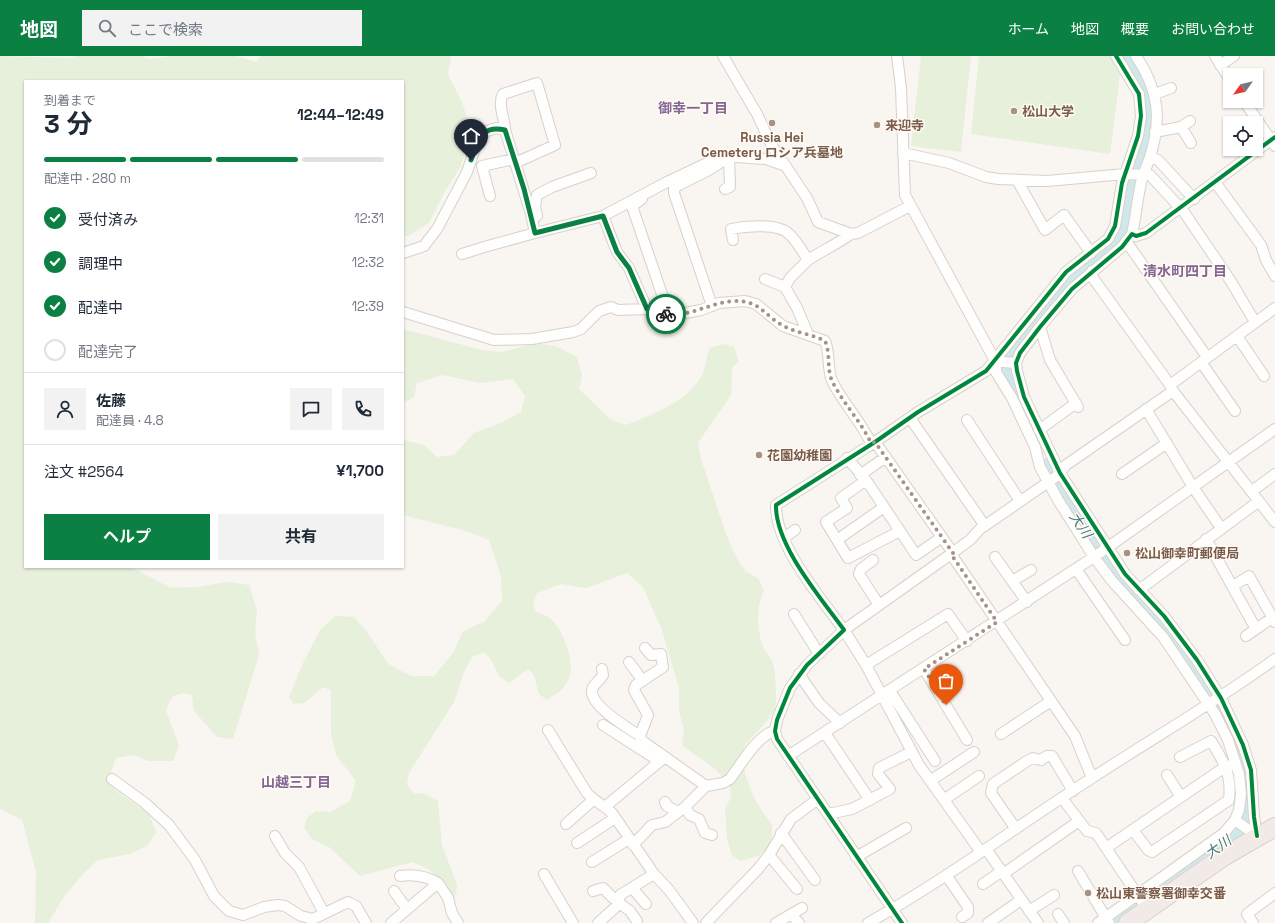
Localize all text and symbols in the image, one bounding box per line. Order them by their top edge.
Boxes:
search box [82,10,362,46]
text: 地図 [20,17,58,42]
icon: search [96,17,118,39]
text: ここで検索 [128,20,203,39]
text: ホーム [1007,20,1049,38]
text: 地図 [1071,20,1099,38]
text: 概要 [1121,20,1149,38]
text: お問い合わせ [1171,20,1255,38]
north arrow [1223,68,1263,108]
map controls [1223,68,1263,156]
text: 到着まで [44,92,96,109]
district label: 御幸一丁目 [658,99,728,117]
place label: 松山大学 [1022,103,1074,120]
text: 12:44–12:49 [297,105,384,124]
marker: 松山大学 [1009,106,1019,116]
text: 3 分 [44,107,92,141]
button: locate [1223,116,1263,156]
place label: 来迎寺 [885,117,924,134]
marker: Russia Hei Cemetery ロシア兵墓地 [767,118,777,128]
pin [454,119,488,160]
marker: 来迎寺 [872,120,882,130]
icon: home [460,125,482,147]
place label: Russia Hei Cemetery ロシア兵墓地 [701,129,843,161]
text: 配達中 · 280 m [44,170,131,187]
icon: check [44,207,66,229]
text: 受付済み [78,210,138,229]
text: 12:31 [354,210,384,227]
icon: check [44,251,66,273]
text: 調理中 [78,254,123,273]
text: 12:32 [352,254,384,271]
district label: 清水町四丁目 [1143,262,1227,280]
courier [646,294,686,334]
icon: check [44,295,66,317]
text: 配達中 [78,298,123,317]
text: 12:39 [352,298,384,315]
icon: bike [655,303,677,325]
text: 配達完了 [78,342,138,361]
button: person [44,388,86,430]
button: chat [290,388,332,430]
button: phone [342,388,384,430]
text: 佐藤 [96,391,126,410]
text: 配達員 · 4.8 [96,412,164,429]
place label: 花園幼稚園 [767,447,832,464]
marker: 花園幼稚園 [754,450,764,460]
text: ¥1,700 [336,461,384,480]
text: 注文 #2564 [44,462,124,481]
water label: 大川 [1066,508,1097,543]
button: ヘルプ [44,514,210,560]
button: 共有 [218,514,384,560]
place label: 松山御幸町郵便局 [1135,545,1239,562]
marker: 松山御幸町郵便局 [1122,548,1132,558]
pin [929,664,963,705]
icon: bag [935,670,957,692]
district label: 山越三丁目 [261,773,331,791]
water label: 大川 [1201,830,1236,863]
place label: 松山東警察署御幸交番 [1096,885,1226,902]
marker: 松山東警察署御幸交番 [1083,888,1093,898]

